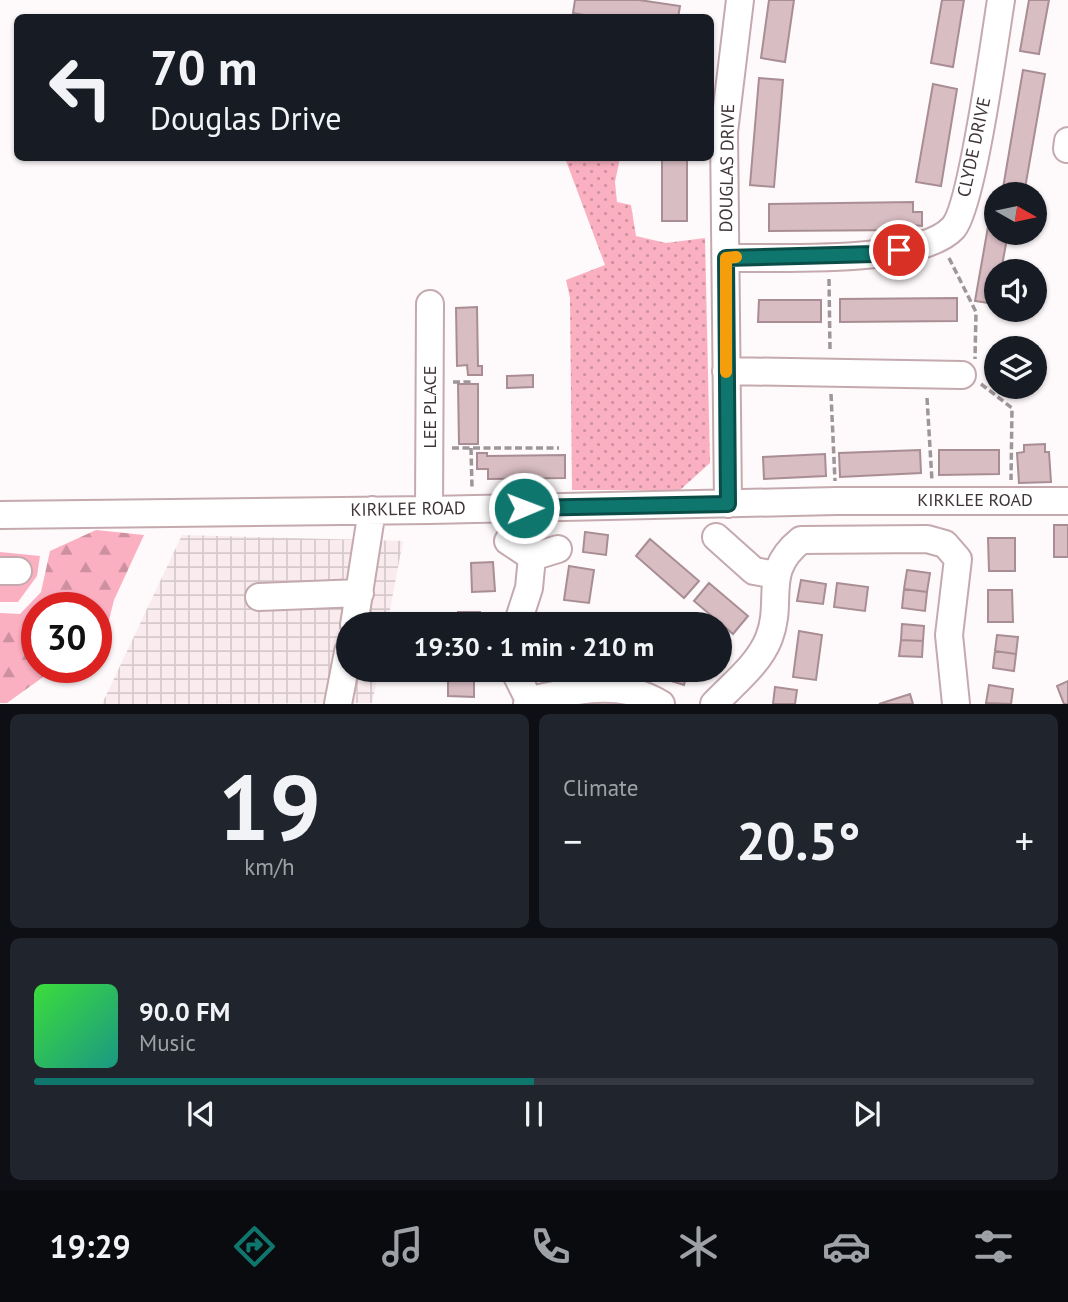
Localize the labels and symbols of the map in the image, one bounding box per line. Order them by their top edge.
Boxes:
street label: CLYDE DRIVE [952,95,995,199]
street label: DOUGLAS DRIVE [714,103,739,233]
north arrow [984,182,1046,245]
pin [869,220,929,280]
street label: LEE PLACE [418,366,441,448]
position arrow [487,471,561,545]
street label: KIRKLEE ROAD [917,488,1033,511]
street label: KIRKLEE ROAD [350,496,466,521]
speed limit sign: 30 [21,592,112,683]

